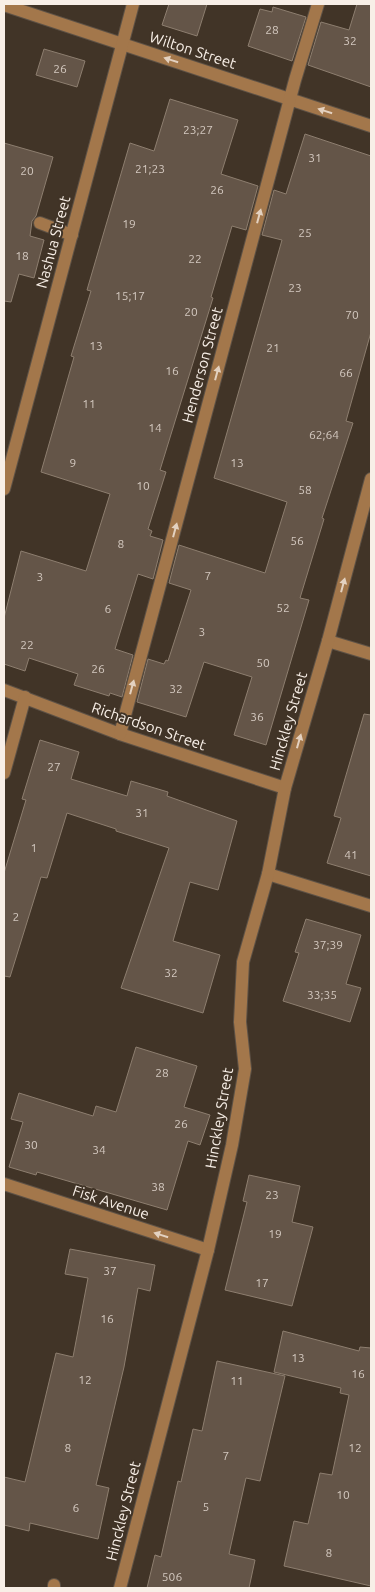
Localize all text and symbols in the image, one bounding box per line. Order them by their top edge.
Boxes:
house number: 28 [265,23,279,36]
street label: Wilton Street [147,28,239,72]
house number: 32 [343,34,357,47]
one-way arrow [163,56,178,63]
house number: 26 [53,62,67,75]
one-way arrow [317,107,332,115]
house number: 23;27 [183,123,213,136]
house number: 31 [308,151,322,164]
house number: 21;23 [135,162,165,175]
house number: 20 [20,164,34,177]
house number: 26 [210,183,224,196]
street label: Nashua Street [32,194,74,290]
one-way arrow [255,209,263,224]
house number: 19 [122,217,136,230]
house number: 25 [298,226,312,239]
house number: 18 [15,249,29,262]
house number: 22 [188,252,202,265]
house number: 23 [288,281,302,294]
house number: 15;17 [115,289,145,302]
street label: Henderson Street [178,305,226,425]
house number: 20 [184,305,198,318]
house number: 70 [345,308,359,321]
house number: 13 [89,339,103,352]
house number: 21 [266,341,280,354]
house number: 16 [165,364,179,377]
one-way arrow [213,366,221,381]
house number: 66 [339,366,353,379]
house number: 11 [82,397,96,410]
house number: 14 [148,421,162,434]
house number: 62;64 [309,428,339,441]
house number: 9 [70,456,76,469]
house number: 13 [230,456,244,469]
house number: 10 [136,479,150,492]
house number: 58 [298,483,312,496]
one-way arrow [171,523,179,538]
house number: 56 [290,534,304,547]
house number: 8 [118,537,125,550]
house number: 7 [205,569,211,582]
house number: 3 [37,570,43,583]
one-way arrow [339,577,347,592]
house number: 52 [276,601,290,614]
house number: 6 [105,602,112,615]
house number: 3 [199,625,205,638]
house number: 22 [20,638,34,651]
house number: 50 [256,656,270,669]
house number: 26 [91,662,105,675]
street label: Hinckley Street [266,670,310,772]
one-way arrow [129,680,137,695]
house number: 32 [169,682,183,695]
street label: Richardson Street [90,698,209,754]
house number: 36 [250,710,264,723]
one-way arrow [295,733,303,748]
house number: 27 [47,760,61,773]
house number: 31 [135,806,149,819]
house number: 1 [31,841,37,854]
house number: 41 [344,848,358,861]
house number: 2 [13,910,19,923]
house number: 37;39 [313,938,343,951]
house number: 32 [164,966,178,979]
house number: 33;35 [307,988,337,1001]
house number: 28 [155,1066,169,1079]
street label: Hinckley Street [202,1066,236,1170]
house number: 26 [174,1117,188,1130]
house number: 30 [24,1138,38,1151]
house number: 34 [92,1143,106,1156]
house number: 38 [151,1180,165,1193]
street label: Fisk Avenue [71,1182,151,1222]
house number: 23 [265,1188,279,1201]
house number: 19 [268,1227,282,1240]
one-way arrow [154,1231,169,1239]
house number: 37 [103,1264,117,1277]
house number: 17 [255,1276,269,1289]
house number: 16 [100,1312,114,1325]
house number: 13 [291,1351,305,1364]
house number: 16 [351,1367,365,1380]
house number: 12 [78,1373,92,1386]
house number: 11 [230,1374,244,1387]
house number: 8 [65,1441,72,1454]
house number: 12 [348,1441,362,1454]
house number: 7 [223,1449,229,1462]
street label: Hinckley Street [102,1459,144,1563]
house number: 10 [336,1488,350,1501]
house number: 5 [203,1500,209,1513]
house number: 6 [73,1501,80,1514]
house number: 8 [326,1546,333,1559]
house number: 506 [162,1570,182,1583]

